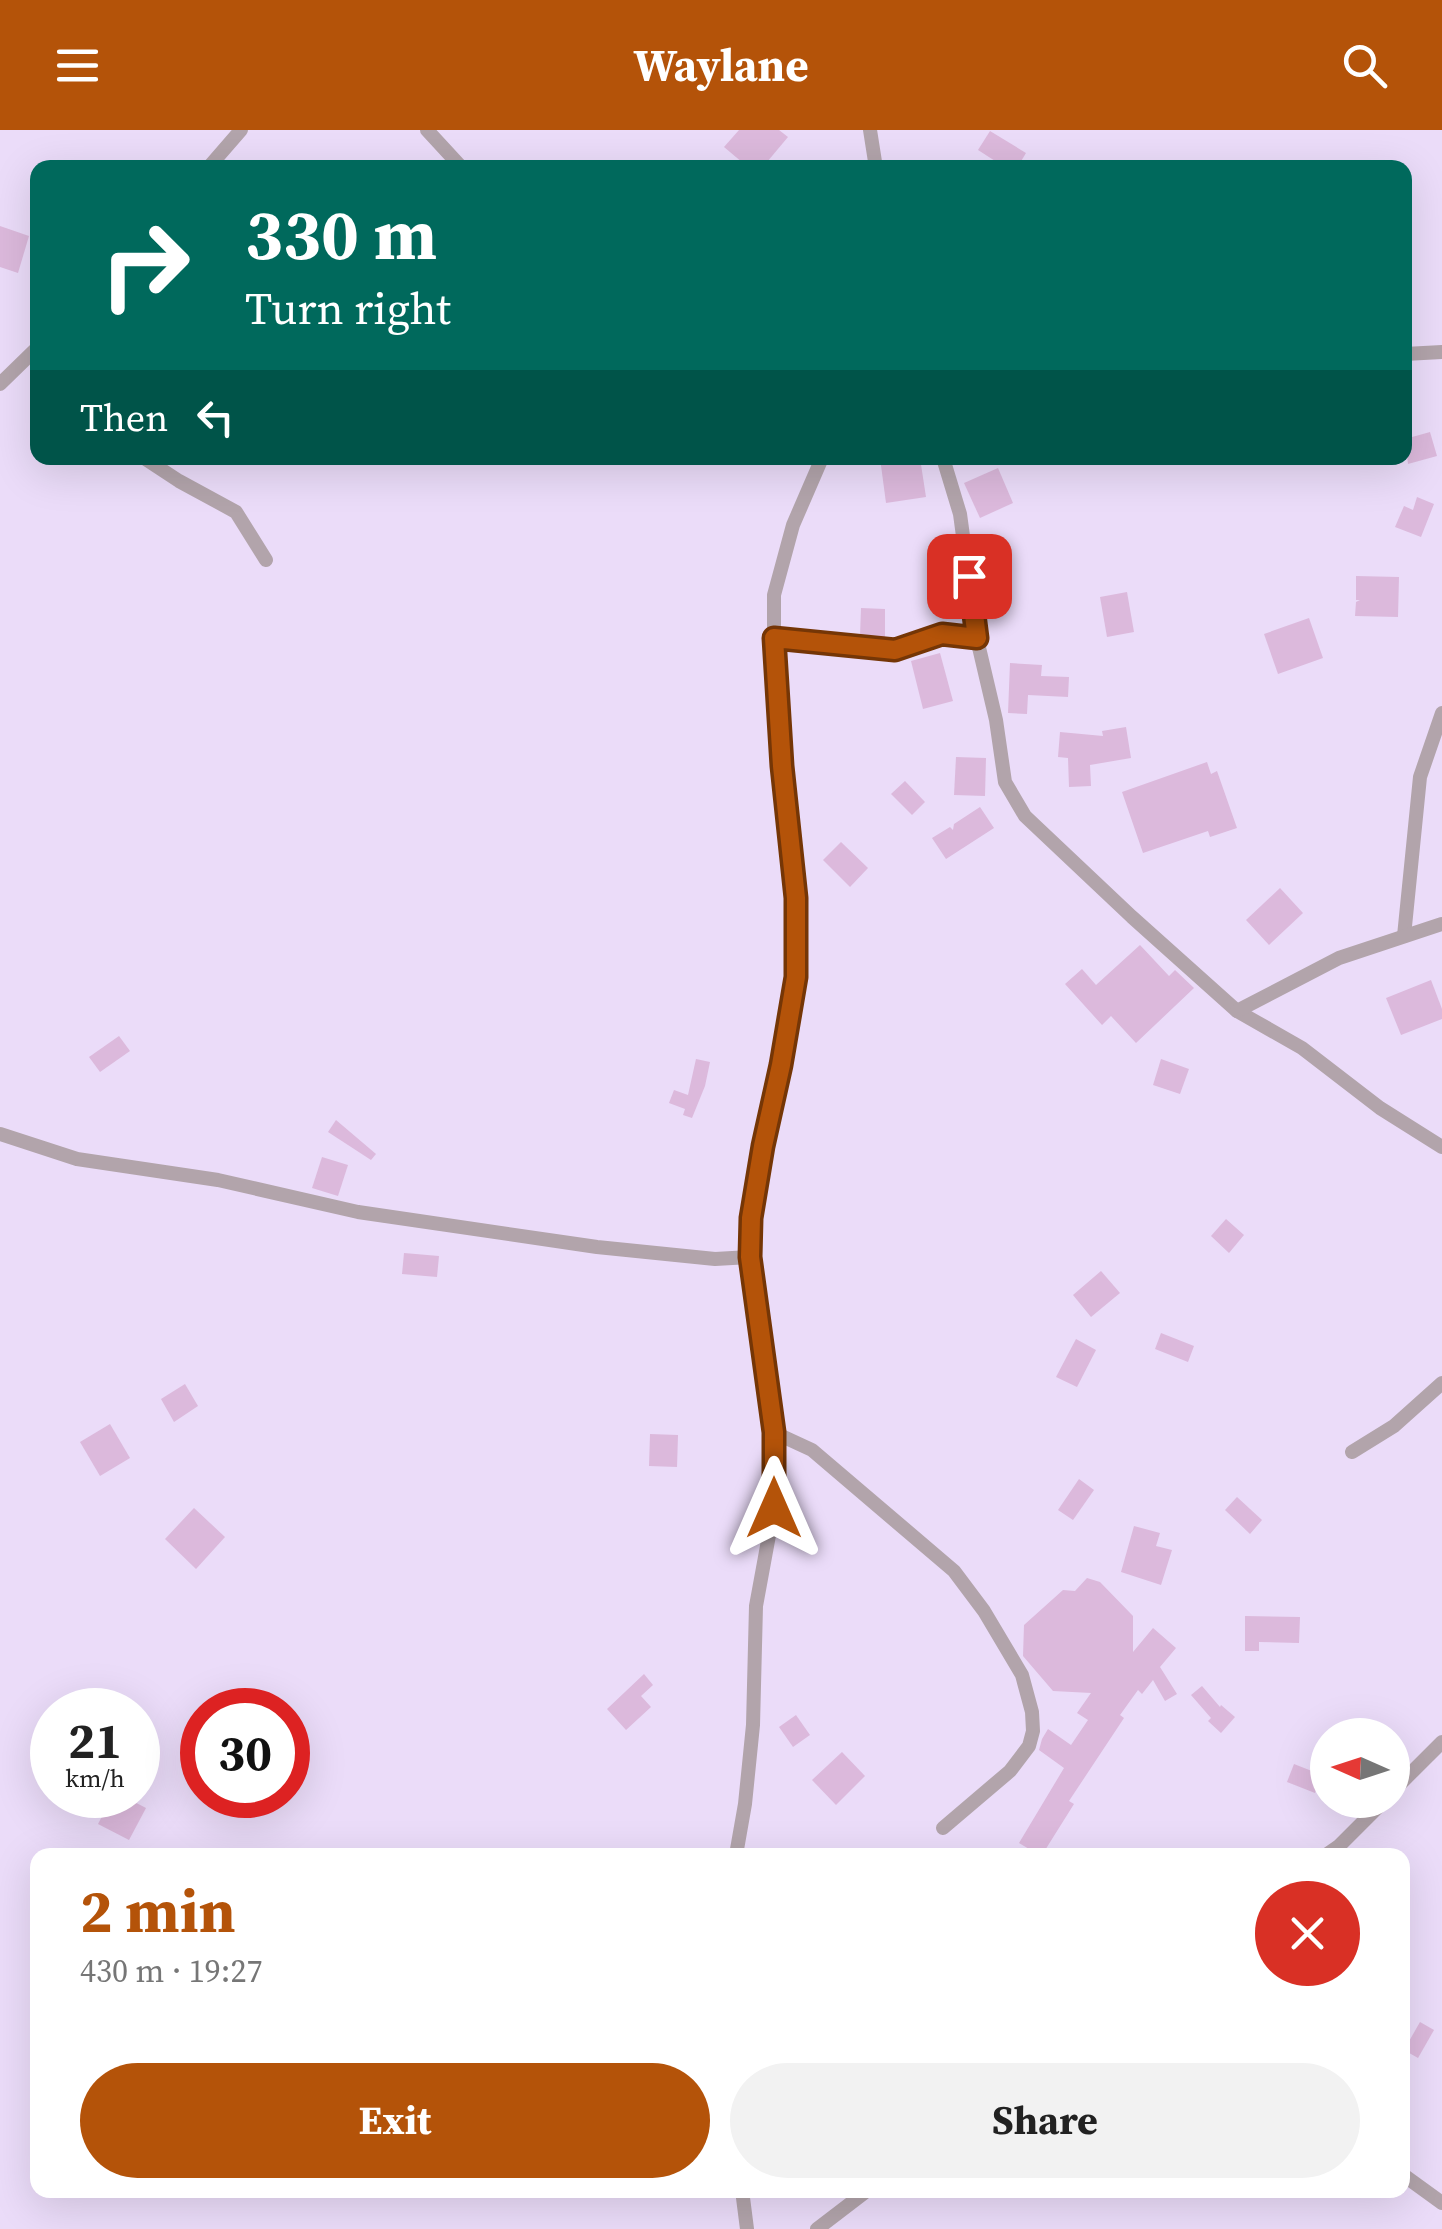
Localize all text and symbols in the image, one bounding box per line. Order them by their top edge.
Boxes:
text: Waylane [633,34,809,96]
icon: menu [50,38,105,93]
icon: search [1337,38,1392,93]
text: 330 m [245,186,437,282]
icon: right [80,200,210,330]
text: Turn right [245,277,451,339]
icon: left [188,390,243,445]
text: Then [80,392,168,444]
pin [927,534,1012,619]
icon: arrive [942,549,997,604]
position arrow [722,1456,826,1560]
speed limit sign: 30 [180,1688,310,1818]
text: 21 [68,1706,122,1775]
north arrow [1310,1718,1410,1818]
map controls [1310,1718,1410,1818]
text: km/h [65,1761,125,1795]
text: 2 min [80,1870,236,1952]
button: close [1255,1881,1360,1986]
text: 430 m · 19:27 [80,1949,262,1993]
button: Exit [80,2063,710,2178]
button: Share [730,2063,1360,2178]

